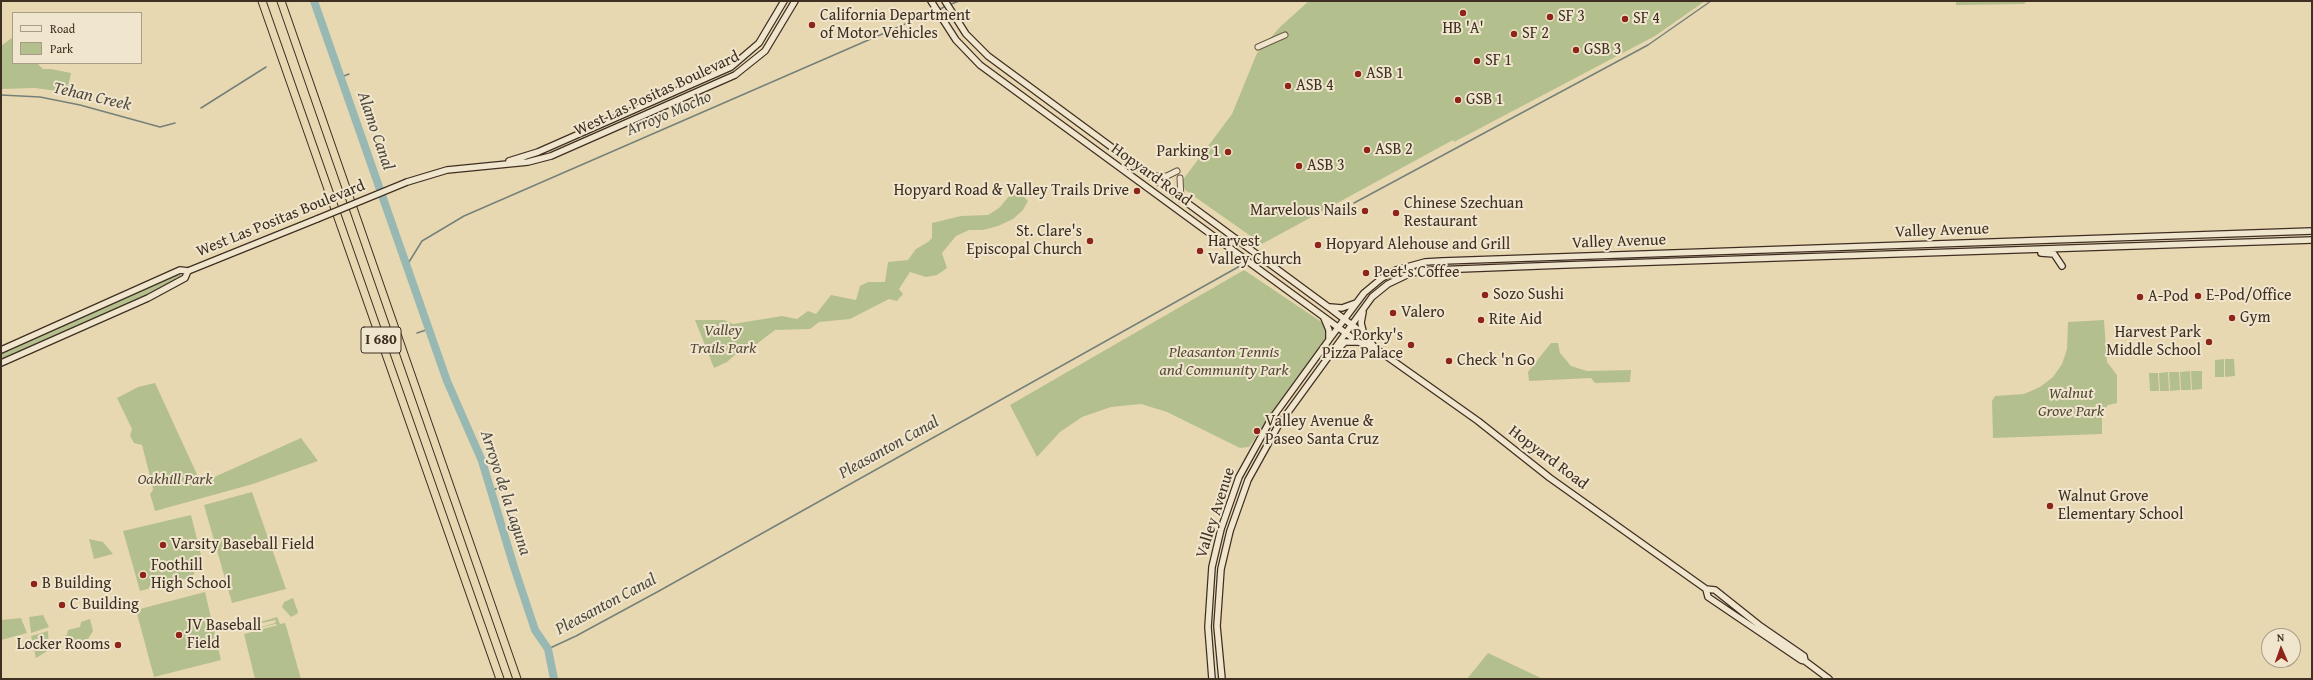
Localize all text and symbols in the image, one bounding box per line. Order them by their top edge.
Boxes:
place label: California Department of Motor Vehicles [820,6,971,44]
place label: SF 3 [1558,7,1585,27]
marker: HB 'A' [1458,8,1468,18]
place label: SF 4 [1633,9,1660,29]
legend [12,12,142,64]
marker: SF 3 [1545,12,1555,22]
marker: SF 4 [1620,14,1630,24]
place label: HB 'A' [1442,19,1484,39]
text: Road [50,20,75,37]
marker: California Department of Motor Vehicles [807,20,817,30]
place label: SF 2 [1522,24,1549,44]
marker: SF 2 [1509,29,1519,39]
text: Park [50,40,73,57]
place label: GSB 3 [1584,40,1622,60]
marker: GSB 3 [1571,45,1581,55]
street label: West Las Positas Boulevard [571,47,743,141]
place label: SF 1 [1485,51,1512,71]
marker: SF 1 [1472,56,1482,66]
place label: ASB 1 [1366,64,1404,84]
marker: ASB 1 [1353,69,1363,79]
place label: ASB 4 [1296,76,1334,96]
water label: Tehan Creek [51,78,133,116]
marker: ASB 4 [1283,81,1293,91]
water label: Arroyo Mocho [623,87,715,141]
water label: Alamo Canal [352,89,398,173]
place label: GSB 1 [1466,90,1504,110]
marker: GSB 1 [1453,95,1463,105]
street label: Hopyard Road [1107,139,1195,211]
place label: ASB 2 [1375,140,1413,160]
place label: Parking 1 [1156,142,1220,162]
marker: ASB 2 [1362,145,1372,155]
marker: Parking 1 [1223,147,1233,157]
place label: ASB 3 [1307,156,1345,176]
marker: ASB 3 [1294,161,1304,171]
street label: West Las Positas Boulevard [194,176,368,262]
place label: Hopyard Road & Valley Trails Drive [894,181,1129,201]
marker: Hopyard Road & Valley Trails Drive [1132,186,1142,196]
place label: Chinese Szechuan Restaurant [1404,194,1523,232]
place label: Marvelous Nails [1250,201,1357,221]
marker: Marvelous Nails [1360,206,1370,216]
marker: Chinese Szechuan Restaurant [1391,208,1401,218]
street label: Valley Avenue [1895,220,1989,242]
place label: St. Clare's Episcopal Church [966,222,1082,260]
street label: Valley Avenue [1572,231,1666,253]
place label: Harvest Valley Church [1208,232,1302,270]
place label: Hopyard Alehouse and Grill [1326,235,1510,255]
marker: St. Clare's Episcopal Church [1085,236,1095,246]
marker: Hopyard Alehouse and Grill [1313,240,1323,250]
marker: Harvest Valley Church [1195,246,1205,256]
place label: Peet's Coffee [1374,263,1459,283]
marker: Peet's Coffee [1361,268,1371,278]
place label: Sozo Sushi [1493,285,1564,305]
place label: E-Pod/Office [2206,286,2292,306]
place label: A-Pod [2148,287,2188,307]
marker: Sozo Sushi [1480,290,1490,300]
marker: E-Pod/Office [2193,291,2203,301]
marker: A-Pod [2135,292,2145,302]
place label: Valero [1401,303,1445,323]
marker: Valero [1388,308,1398,318]
place label: Gym [2240,308,2270,328]
place label: Rite Aid [1489,310,1542,330]
marker: Gym [2227,313,2237,323]
marker: Rite Aid [1476,315,1486,325]
park label: Valley Trails Park [690,321,756,359]
place label: Harvest Park Middle School [2106,323,2201,361]
place label: Porky's Pizza Palace [1322,326,1403,364]
road number: I 680 [361,327,401,353]
marker: Harvest Park Middle School [2204,337,2214,347]
marker: Porky's Pizza Palace [1406,340,1416,350]
park label: Pleasanton Tennis and Community Park [1159,343,1289,381]
place label: Check 'n Go [1457,351,1535,371]
marker: Check 'n Go [1444,356,1454,366]
park label: Walnut Grove Park [2038,384,2104,422]
water label: Pleasanton Canal [835,412,943,484]
place label: Valley Avenue & Paseo Santa Cruz [1265,412,1379,450]
street label: Hopyard Road [1504,422,1592,494]
marker: Valley Avenue & Paseo Santa Cruz [1252,426,1262,436]
water label: Arroyo de la Laguna [475,428,535,558]
street label: Valley Avenue [1192,465,1240,561]
park label: Oakhill Park [137,470,213,490]
place label: Walnut Grove Elementary School [2058,487,2183,525]
marker: Walnut Grove Elementary School [2045,501,2055,511]
place label: Varsity Baseball Field [171,535,314,555]
marker: Varsity Baseball Field [158,540,168,550]
place label: Foothill High School [151,556,231,594]
marker: Foothill High School [138,570,148,580]
water label: Pleasanton Canal [552,570,660,640]
place label: B Building [42,574,111,594]
marker: B Building [29,579,39,589]
place label: C Building [70,595,139,615]
marker: C Building [57,600,67,610]
place label: JV Baseball Field [187,616,261,654]
north arrow [2261,628,2301,668]
text: N [2277,629,2285,645]
marker: JV Baseball Field [174,630,184,640]
place label: Locker Rooms [17,635,110,655]
marker: Locker Rooms [113,640,123,650]

